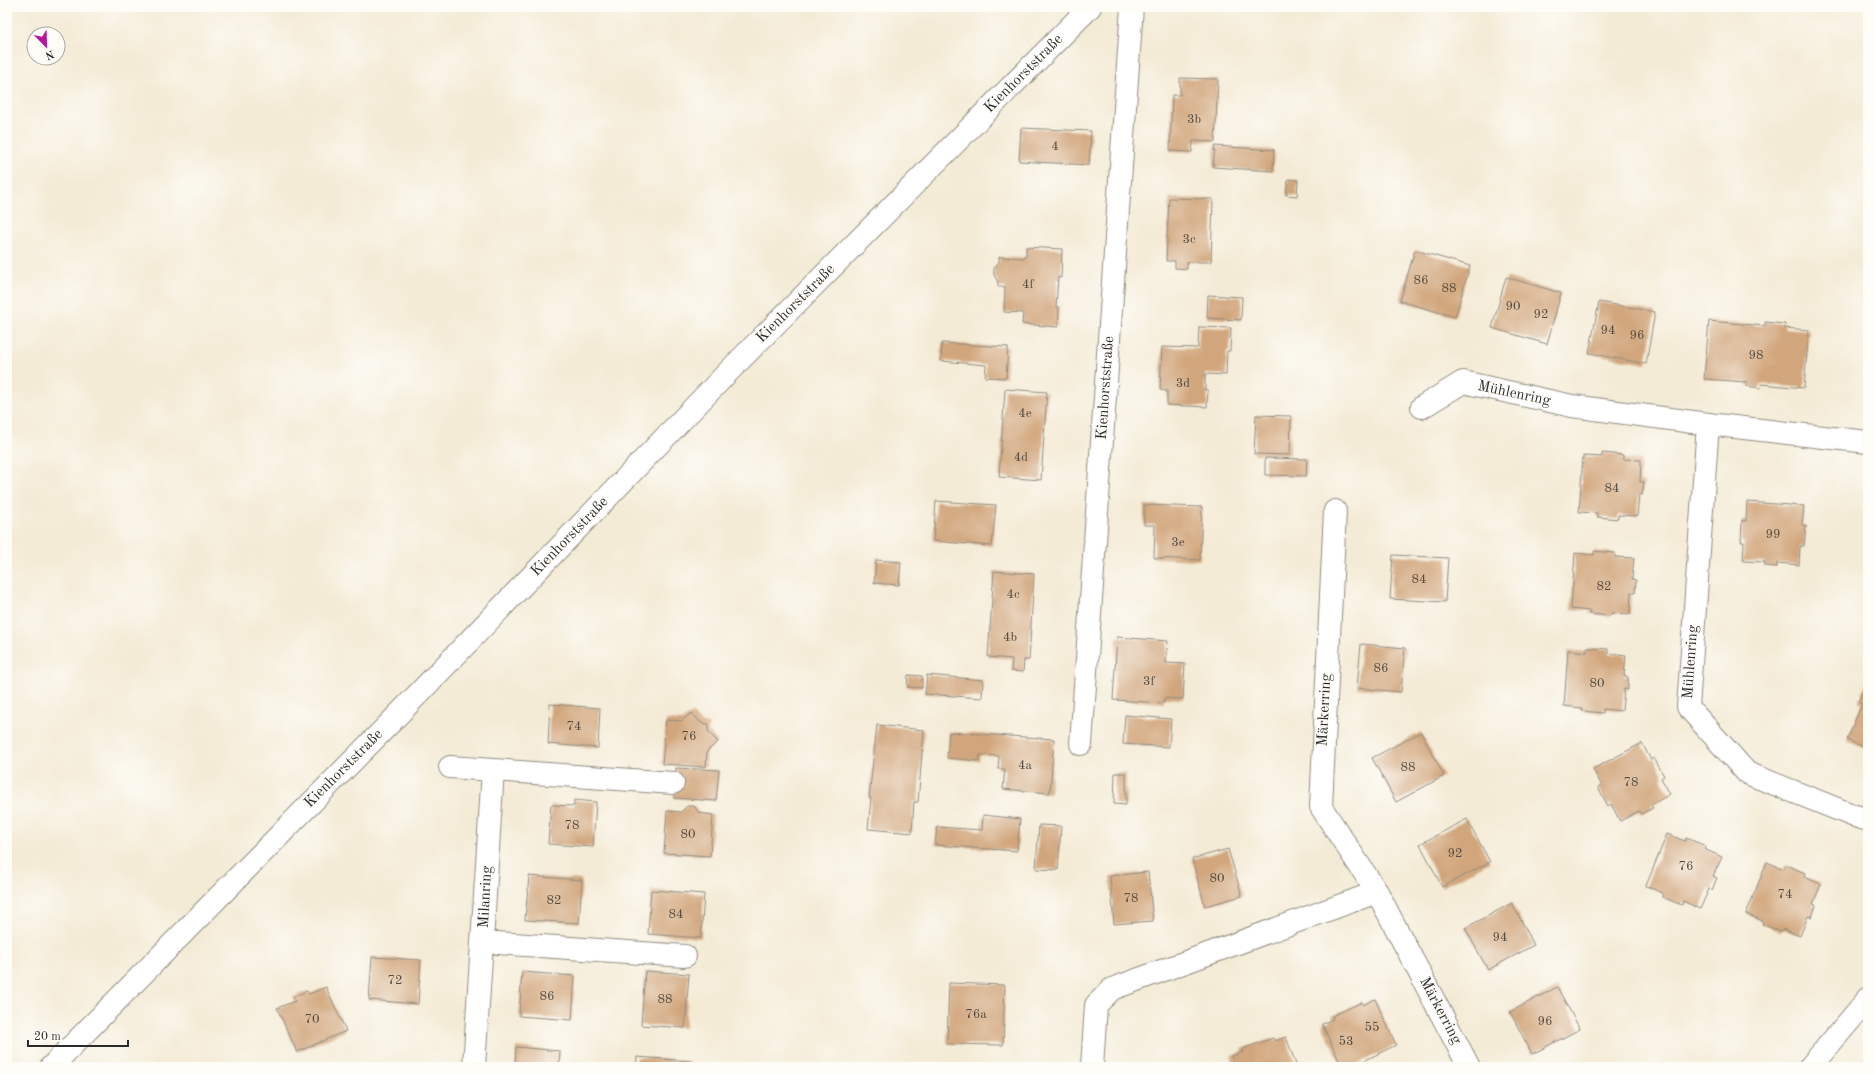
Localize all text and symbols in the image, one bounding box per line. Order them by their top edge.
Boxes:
north arrow [26,26,66,66]
street label: Kienhorststraße [982,32,1066,116]
text: N [43,47,55,61]
house number: 3b [1187,113,1201,126]
house number: 4 [1051,140,1059,153]
house number: 3c [1182,233,1196,246]
street label: Kienhorststraße [754,262,838,346]
house number: 86 [1413,274,1429,287]
house number: 4f [1022,278,1035,291]
house number: 88 [1441,282,1457,295]
house number: 90 [1505,300,1521,313]
house number: 92 [1533,308,1549,321]
house number: 94 [1600,324,1616,337]
house number: 96 [1629,329,1645,342]
street label: Kienhorststraße [1095,336,1117,440]
house number: 98 [1748,349,1764,362]
house number: 3d [1176,377,1190,390]
street label: Mühlenring [1476,379,1552,409]
house number: 4e [1018,407,1032,420]
house number: 4d [1014,451,1028,464]
house number: 84 [1604,482,1620,495]
street label: Kienhorststraße [528,494,612,580]
house number: 99 [1765,528,1781,541]
house number: 3e [1171,536,1185,549]
house number: 84 [1411,573,1427,586]
house number: 82 [1596,580,1612,593]
house number: 4c [1006,588,1020,601]
street label: Mühlenring [1681,624,1701,700]
house number: 4b [1003,631,1017,644]
house number: 86 [1373,662,1389,675]
street label: Märkerring [1316,673,1334,747]
house number: 3f [1143,675,1156,688]
house number: 80 [1589,677,1605,690]
house number: 74 [566,720,582,733]
street label: Kienhorststraße [302,727,386,811]
house number: 76 [681,730,697,743]
house number: 4a [1018,759,1033,772]
house number: 88 [1400,761,1416,774]
house number: 78 [1623,776,1639,789]
house number: 78 [564,819,580,832]
house number: 80 [680,828,696,841]
house number: 92 [1447,847,1463,860]
house number: 76 [1678,860,1694,873]
street label: Milanring [477,865,495,929]
house number: 80 [1209,872,1225,885]
house number: 74 [1777,888,1793,901]
house number: 78 [1123,892,1139,905]
house number: 82 [546,894,562,907]
house number: 84 [668,908,684,921]
house number: 94 [1492,931,1508,944]
house number: 72 [387,974,403,987]
street label: Märkerring [1416,975,1464,1047]
house number: 86 [539,990,555,1003]
house number: 88 [657,993,673,1006]
house number: 76a [965,1008,987,1021]
house number: 70 [304,1013,320,1026]
house number: 96 [1537,1015,1553,1028]
house number: 55 [1364,1021,1380,1034]
scale bar [28,1022,128,1048]
text: 20 m [34,1031,61,1043]
house number: 53 [1338,1035,1354,1048]

